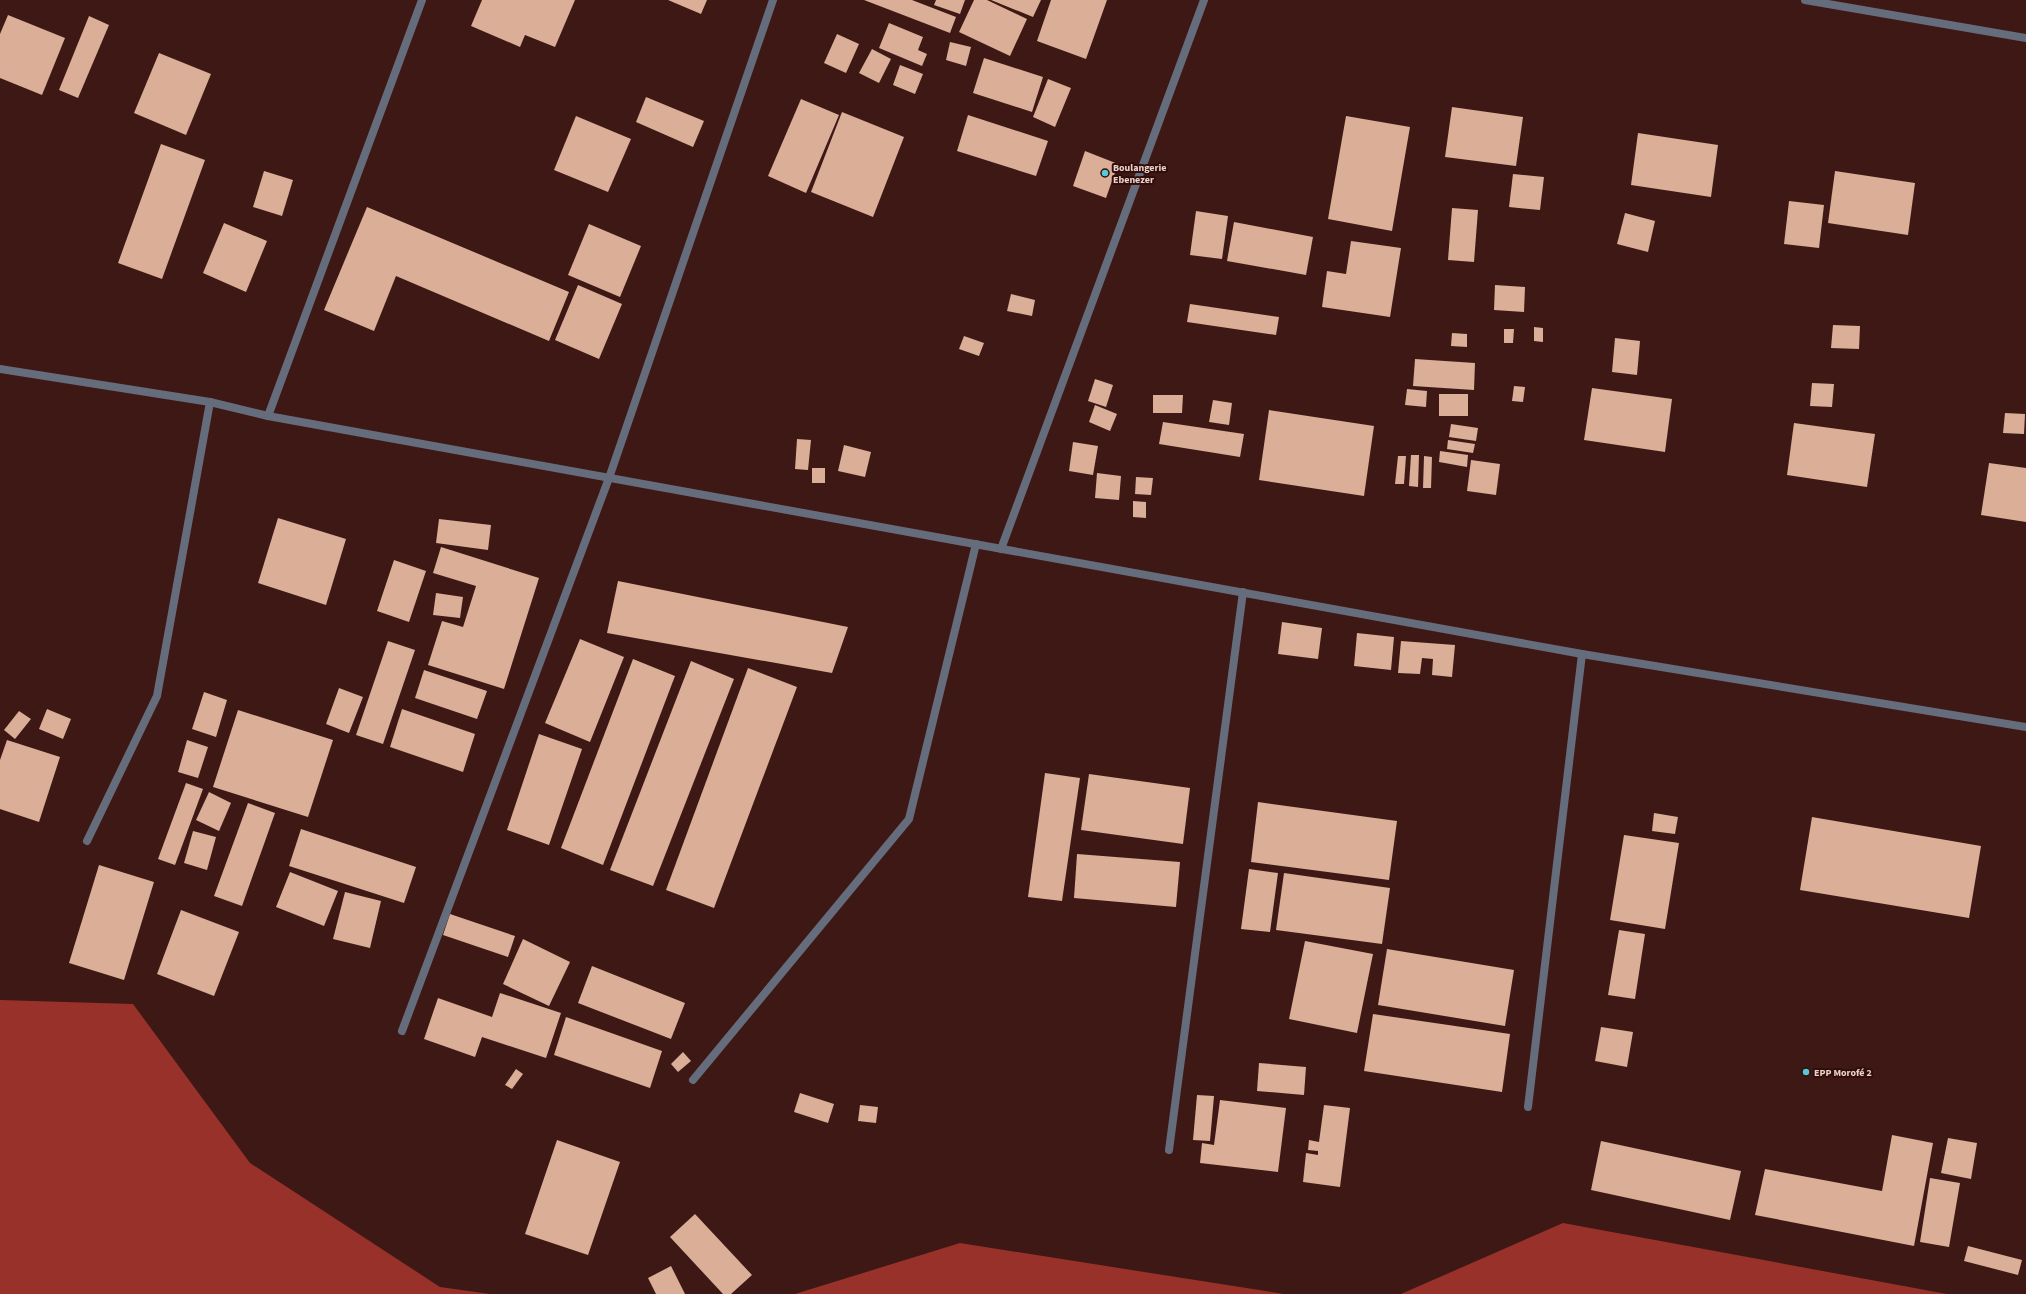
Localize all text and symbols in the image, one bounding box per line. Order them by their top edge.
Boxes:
place label: Boulangerie Ebenezer [1113,161,1166,187]
marker: Boulangerie Ebenezer [1100,168,1110,178]
place label: EPP Morofé 2 [1814,1066,1872,1080]
marker: EPP Morofé 2 [1801,1067,1811,1077]

